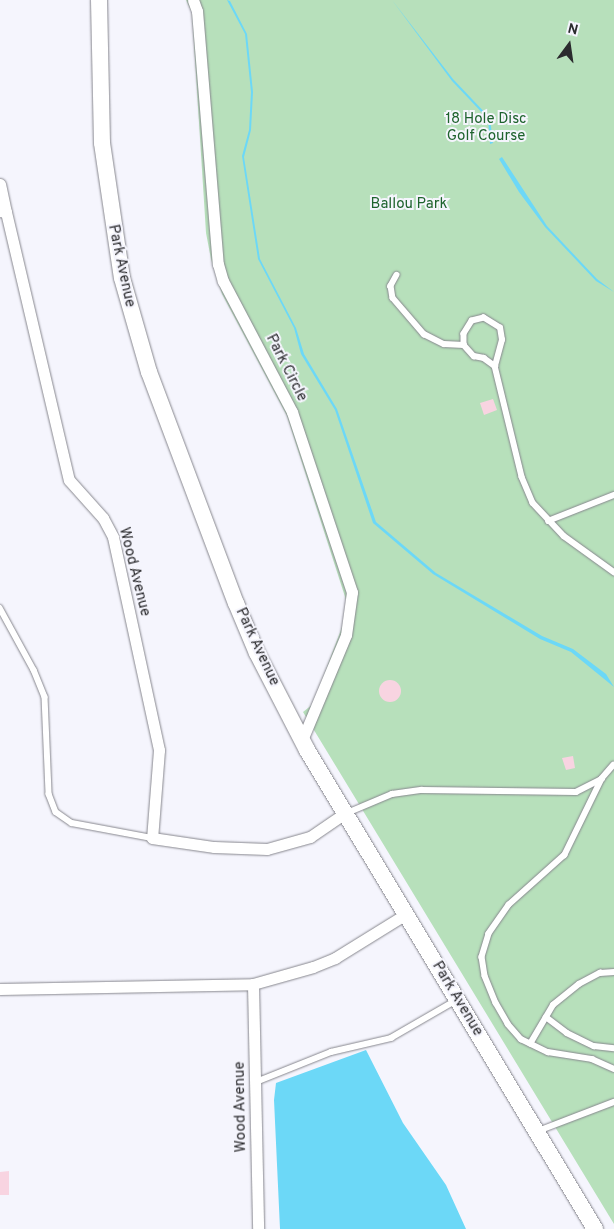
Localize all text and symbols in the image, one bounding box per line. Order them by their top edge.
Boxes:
north arrow [544,20,594,70]
text: N [566,20,580,39]
park label: 18 Hole Disc Golf Course [445,110,527,145]
park label: Ballou Park [370,196,448,214]
street label: Park Avenue [103,223,139,309]
street label: Park Circle [261,331,311,405]
street label: Wood Avenue [114,525,154,619]
street label: Park Avenue [231,605,283,689]
street label: Park Avenue [427,958,487,1040]
street label: Wood Avenue [231,1061,251,1153]

